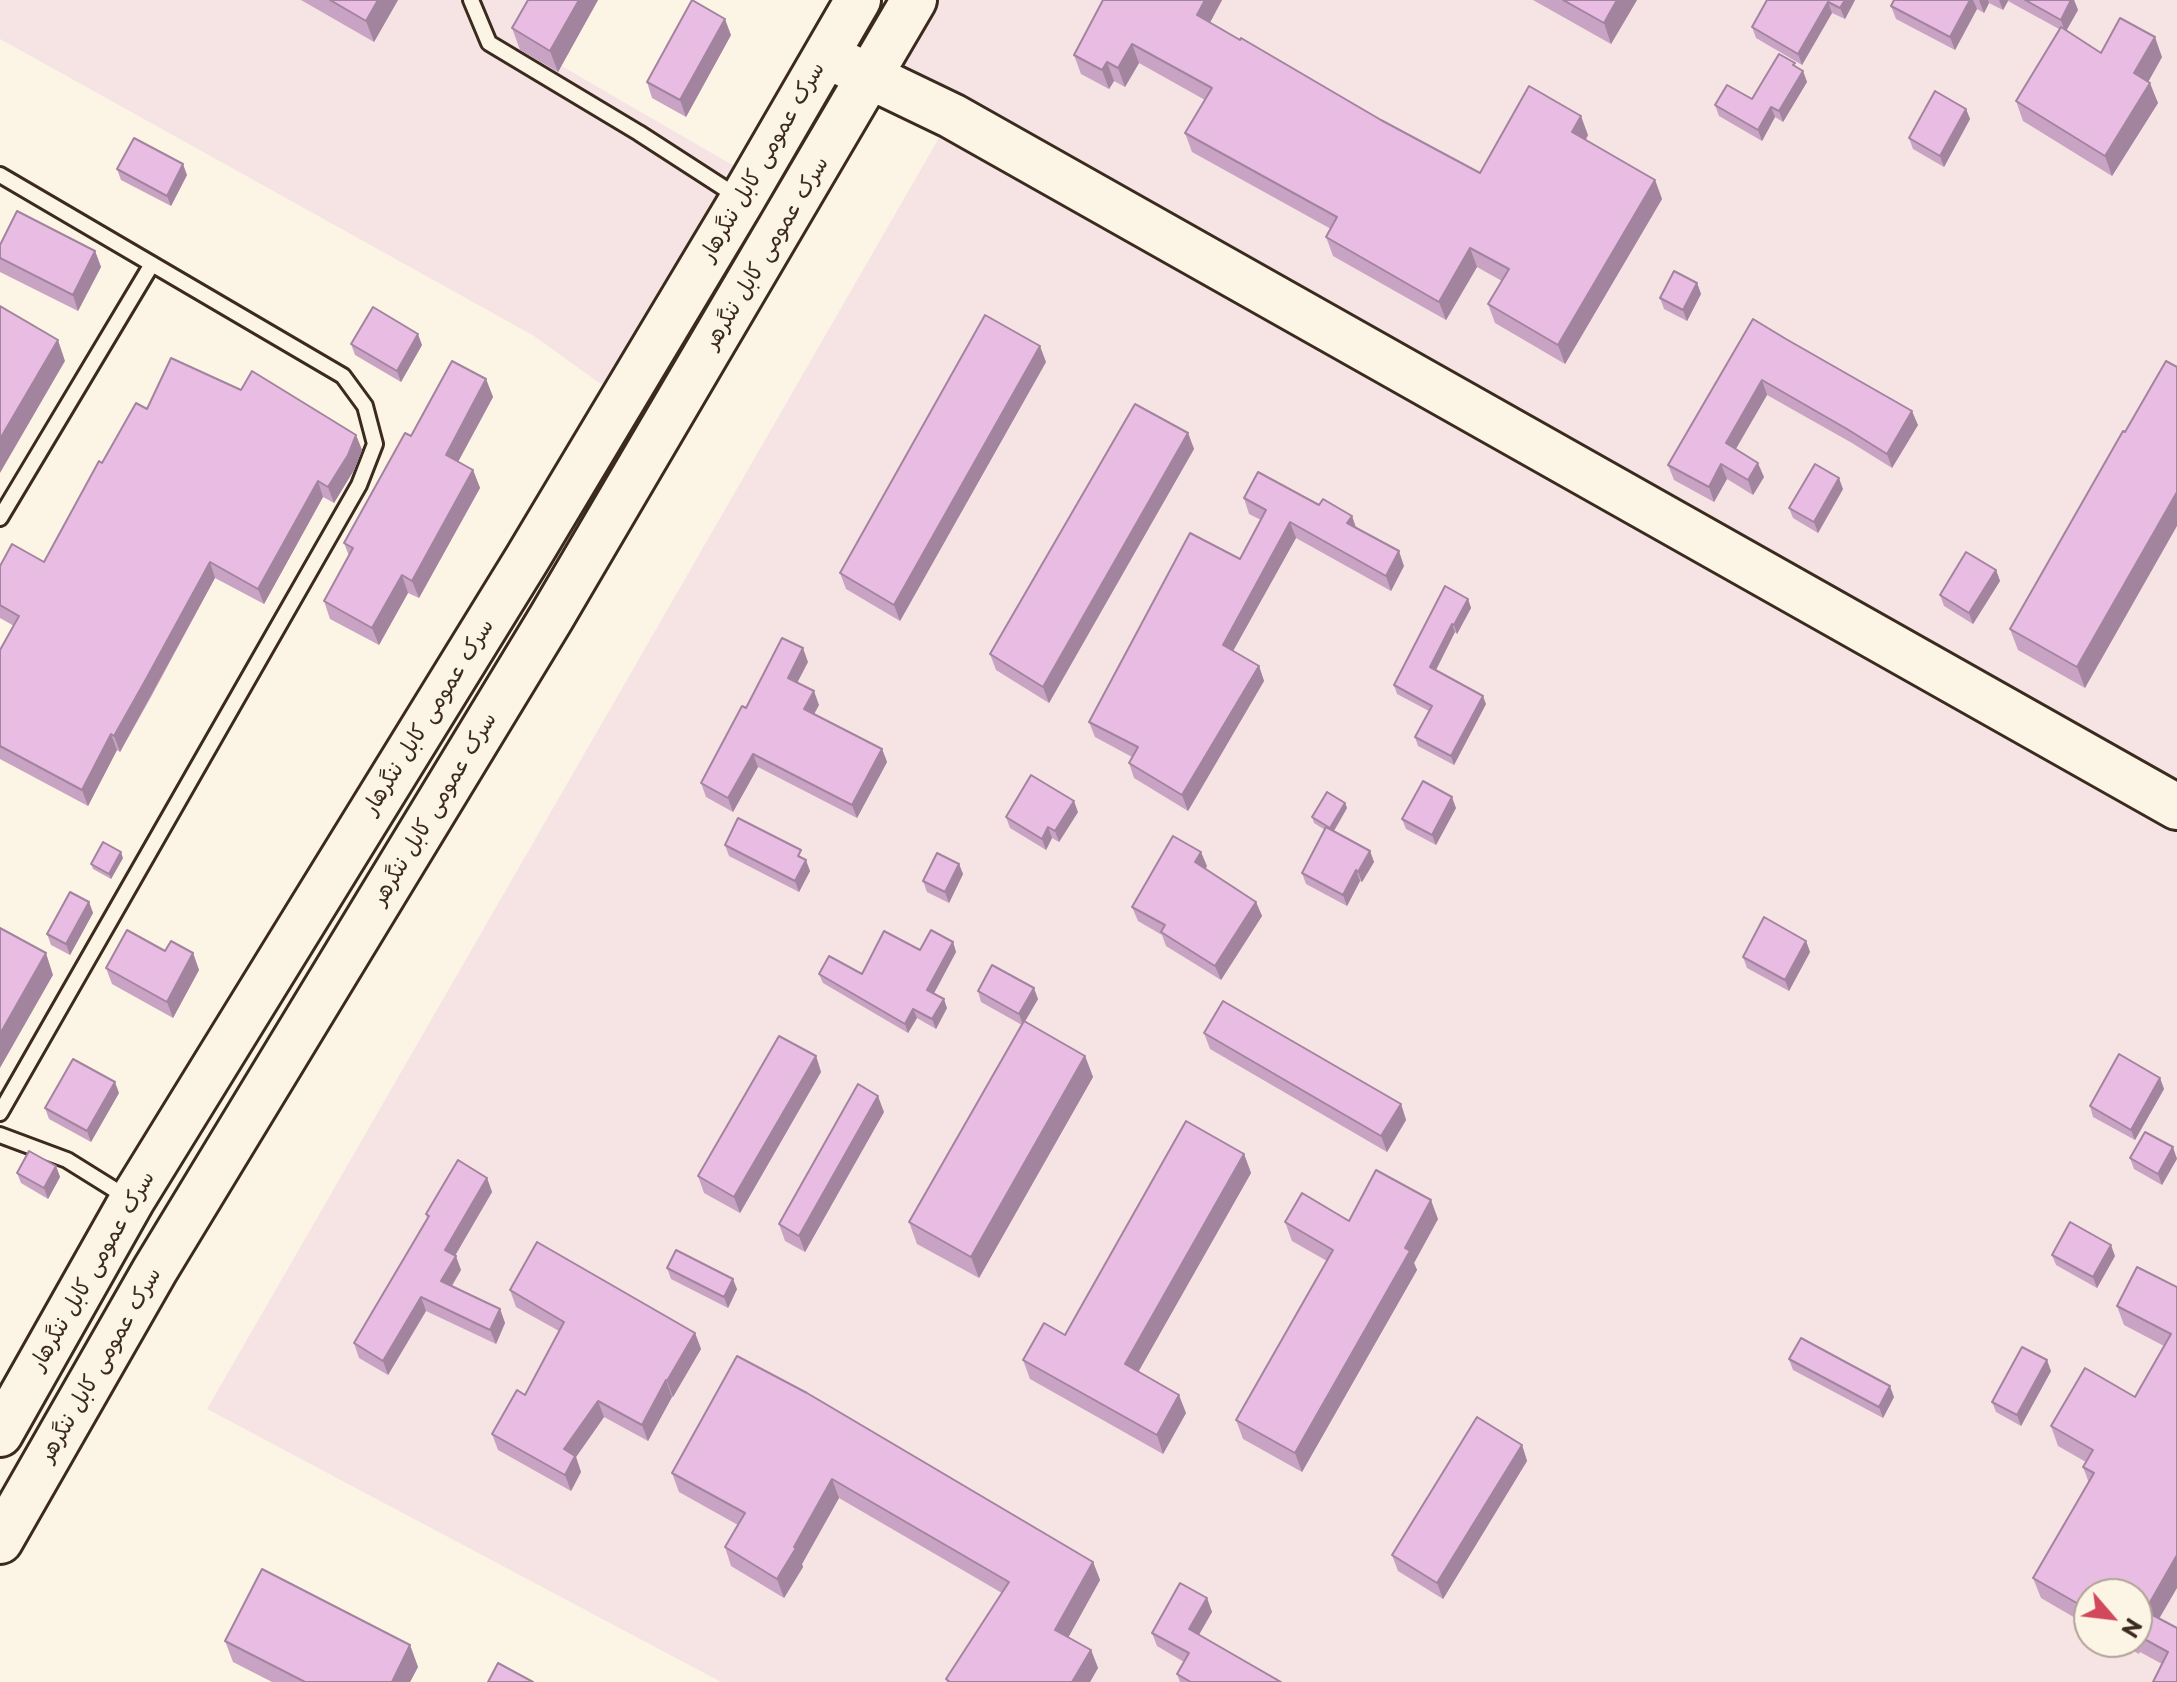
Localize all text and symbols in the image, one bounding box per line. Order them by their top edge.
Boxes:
street label: سرک عمومی کابل ننگرهار [695,58,831,266]
street label: سرک عمومی کابل ننگرهر [699,152,835,354]
street label: سرک عمومی کابل ننگرهار [358,614,500,820]
street label: سرک عمومی کابل ننگرهر [367,708,503,910]
street label: سرک عمومی کابل ننگرهار [25,1167,161,1375]
street label: سرک عمومی کابل ننگرهر [35,1263,167,1467]
north arrow [2073,1578,2153,1658]
text: N [2114,1613,2152,1644]

